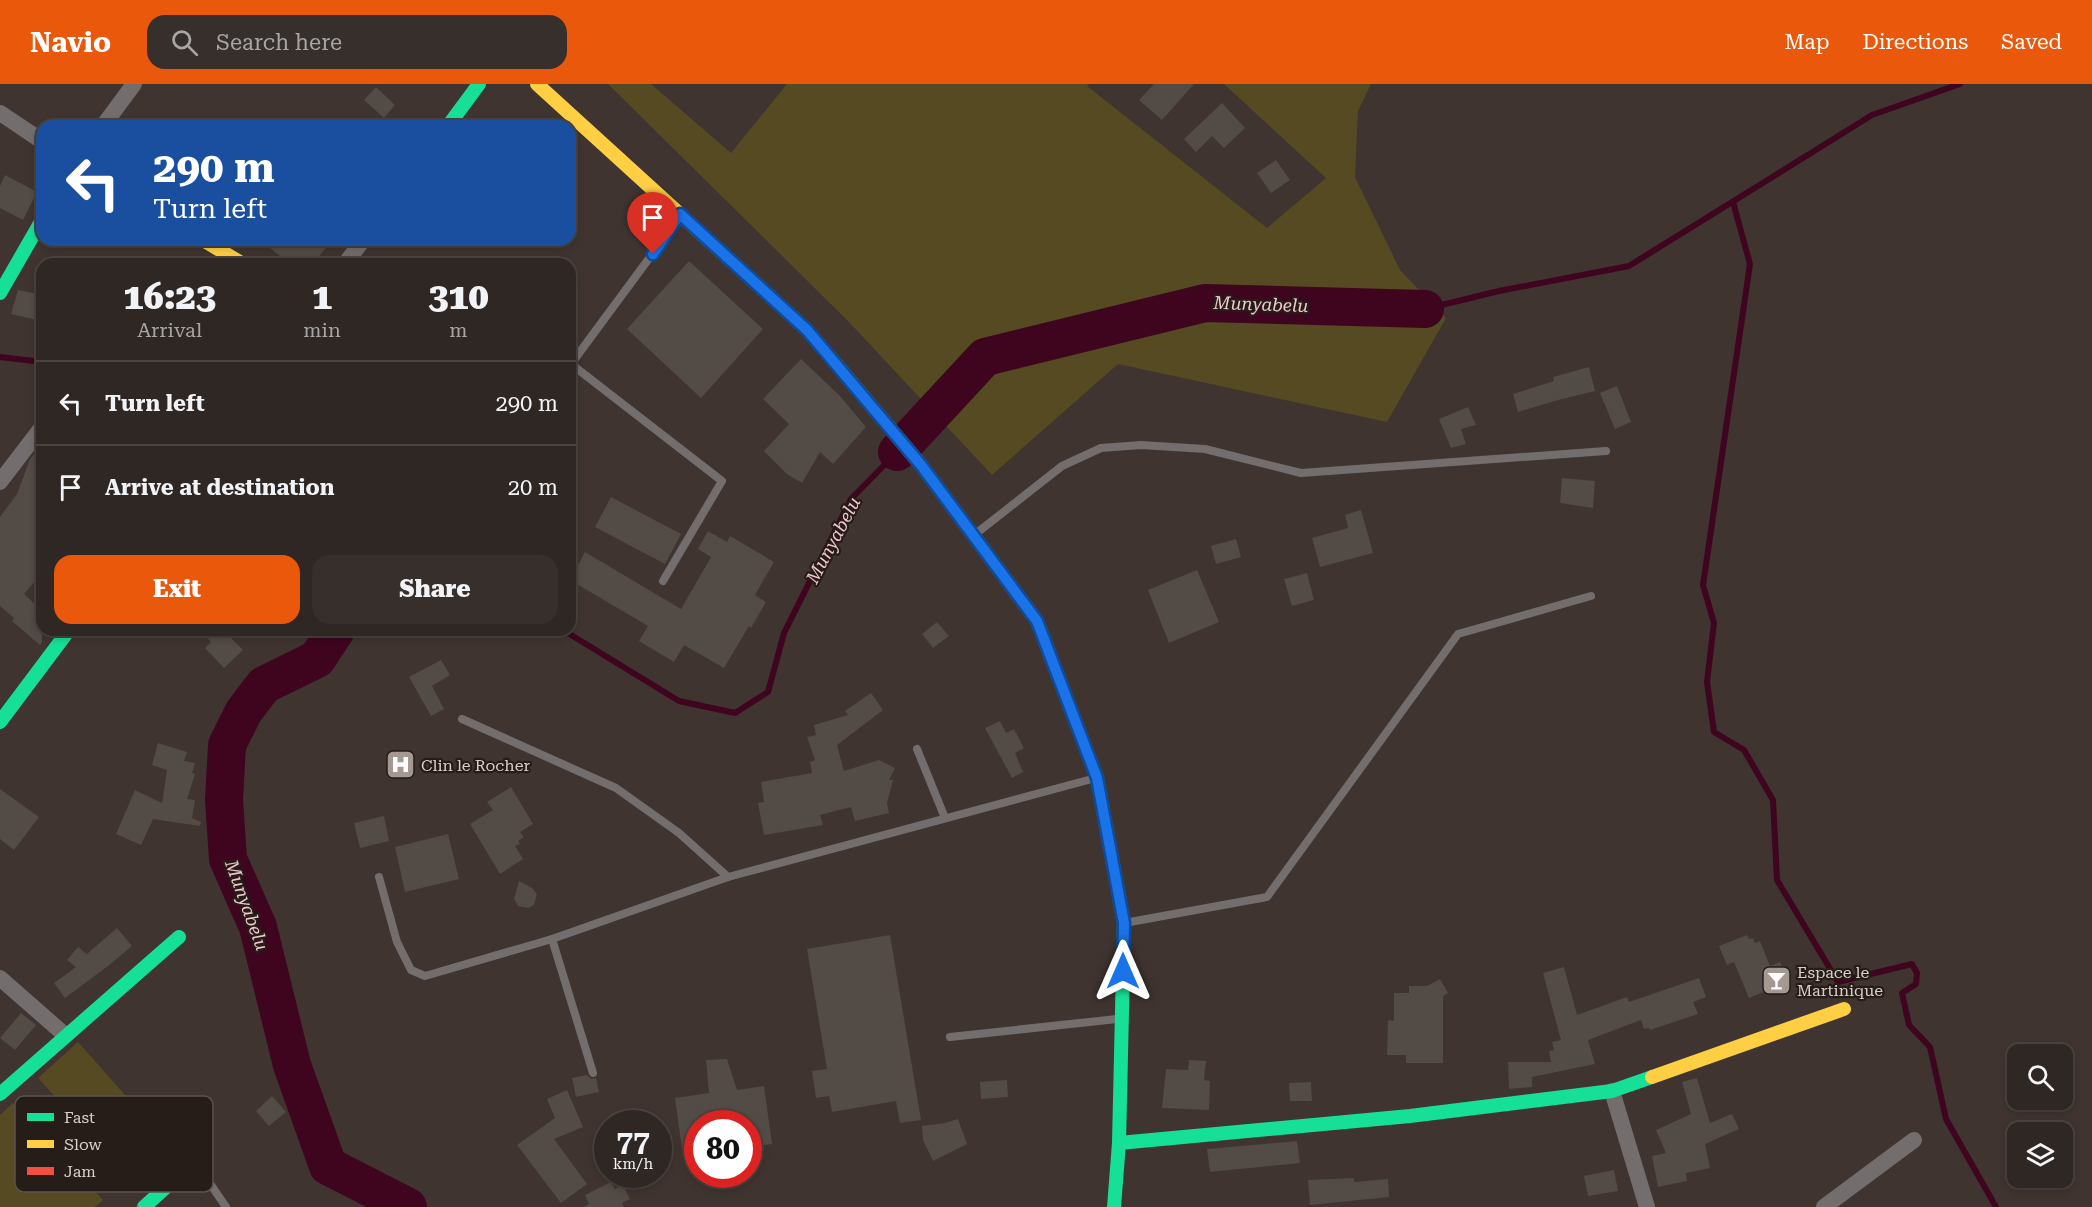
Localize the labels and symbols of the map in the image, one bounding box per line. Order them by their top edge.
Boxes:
pin [627,192,678,254]
water label: Munyabelu [1212,292,1309,316]
water label: Munyabelu [801,493,865,588]
hospital icon: Clin le Rocher [384,749,416,781]
place label: Clin le Rocher [421,756,530,775]
water label: Munyabelu [221,856,273,953]
position arrow [1091,939,1155,1003]
place label: Espace le Martinique [1797,963,1883,1000]
bar icon: Espace le Martinique [1760,965,1792,997]
legend [15,1096,213,1192]
text: Fast [64,1108,95,1127]
speed limit sign: 80 [684,1110,762,1188]
text: Slow [64,1135,102,1154]
text: Jam [64,1162,96,1181]

